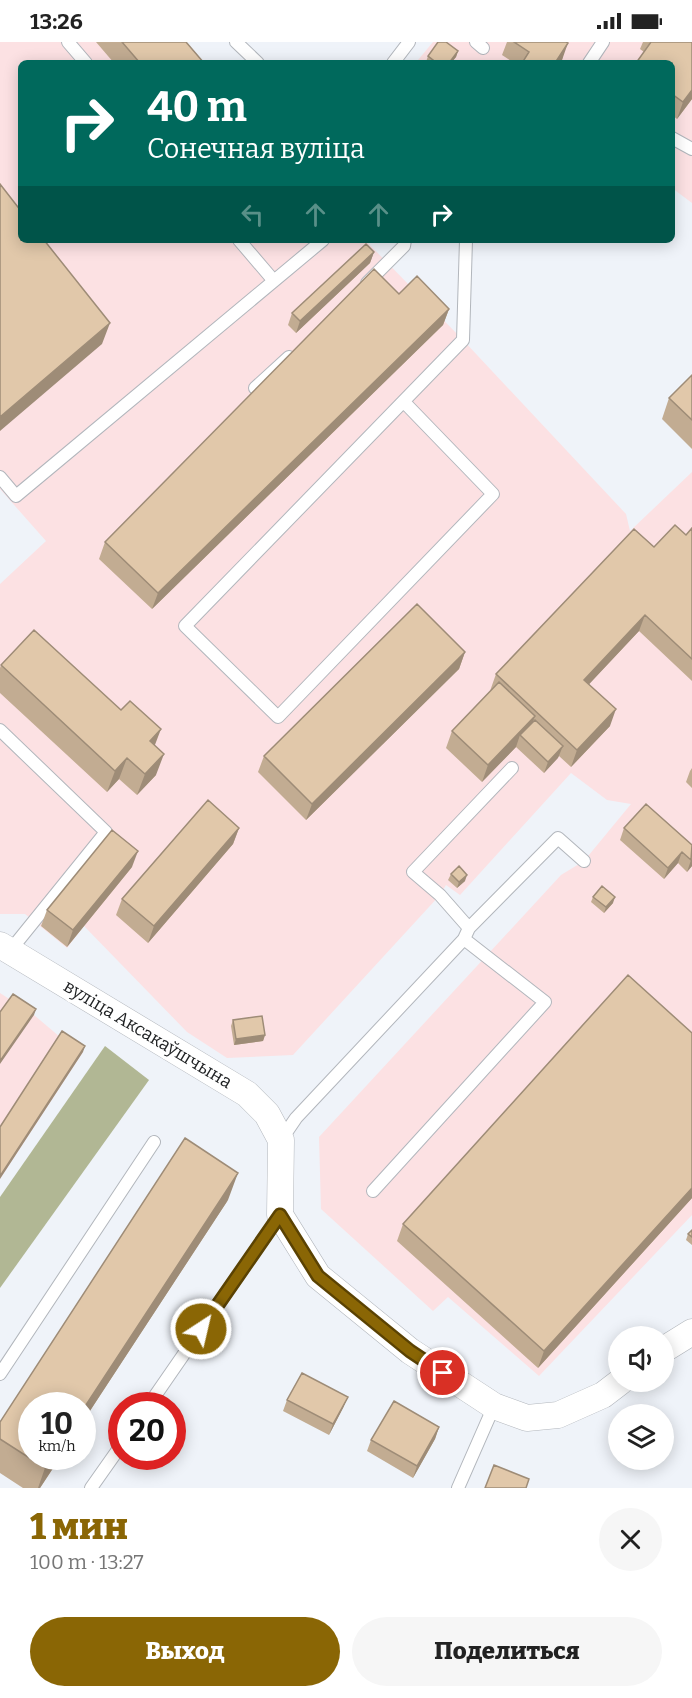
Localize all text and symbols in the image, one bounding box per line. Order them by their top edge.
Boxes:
text: 13:26 [30,8,83,35]
text: 40 m [147,82,247,132]
icon: right [48,84,126,162]
text: Сонечная вуліца [147,133,365,165]
icon: left [236,198,269,231]
icon: ahead [299,198,332,231]
icon: ahead [362,198,395,231]
icon: right [425,198,458,231]
street label: вуліца Аксакаўшчына [60,975,236,1093]
position arrow [169,1297,233,1361]
map controls [608,1326,674,1470]
button: sound [608,1326,674,1392]
pin [417,1347,468,1398]
icon: arrive [426,1356,459,1389]
speed limit sign: 20 [108,1392,186,1470]
button: layers [608,1404,674,1470]
text: 10 [41,1406,73,1442]
text: km/h [38,1437,76,1455]
text: 1 мин [30,1505,128,1549]
button: close [599,1508,662,1571]
text: 100 m · 13:27 [30,1550,144,1574]
button: Выход [30,1617,340,1686]
button: Поделиться [352,1617,662,1686]

